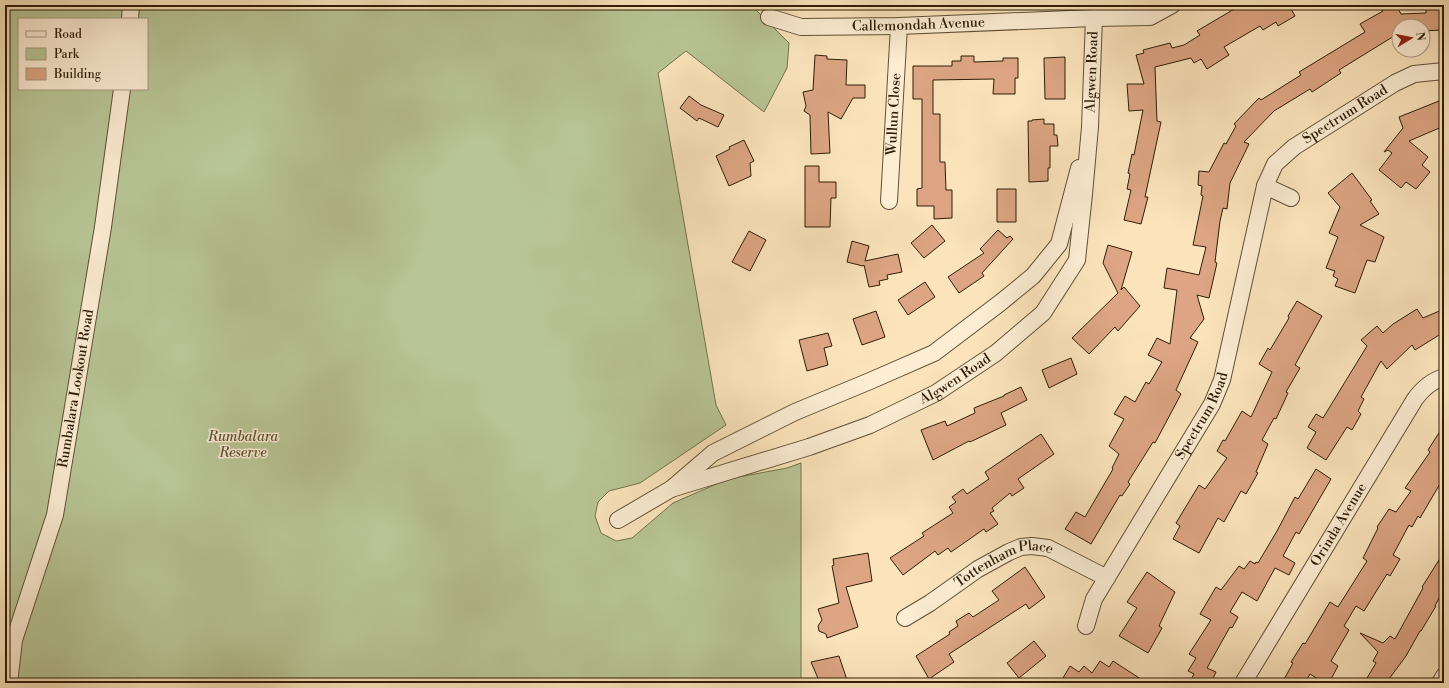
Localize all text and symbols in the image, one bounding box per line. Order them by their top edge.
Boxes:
street label: Callemondah Avenue [852,13,985,35]
legend [18,18,148,90]
north arrow [1391,18,1431,58]
text: Road [54,27,82,42]
street label: Algwen Road [1081,31,1103,114]
text: N [1412,31,1428,42]
text: Park [54,47,80,62]
text: Building [53,67,102,82]
street label: Wullun Close [883,72,905,157]
street label: Spectrum Road [1299,81,1391,148]
street label: Rumbalara Lookout Road [54,308,98,469]
street label: Algwen Road [916,350,994,409]
street label: Spectrum Road [1171,371,1232,463]
park label: Rumbalara Reserve [207,428,278,462]
street label: Orinda Avenue [1307,480,1371,570]
street label: Tottenham Place [951,537,1057,592]

